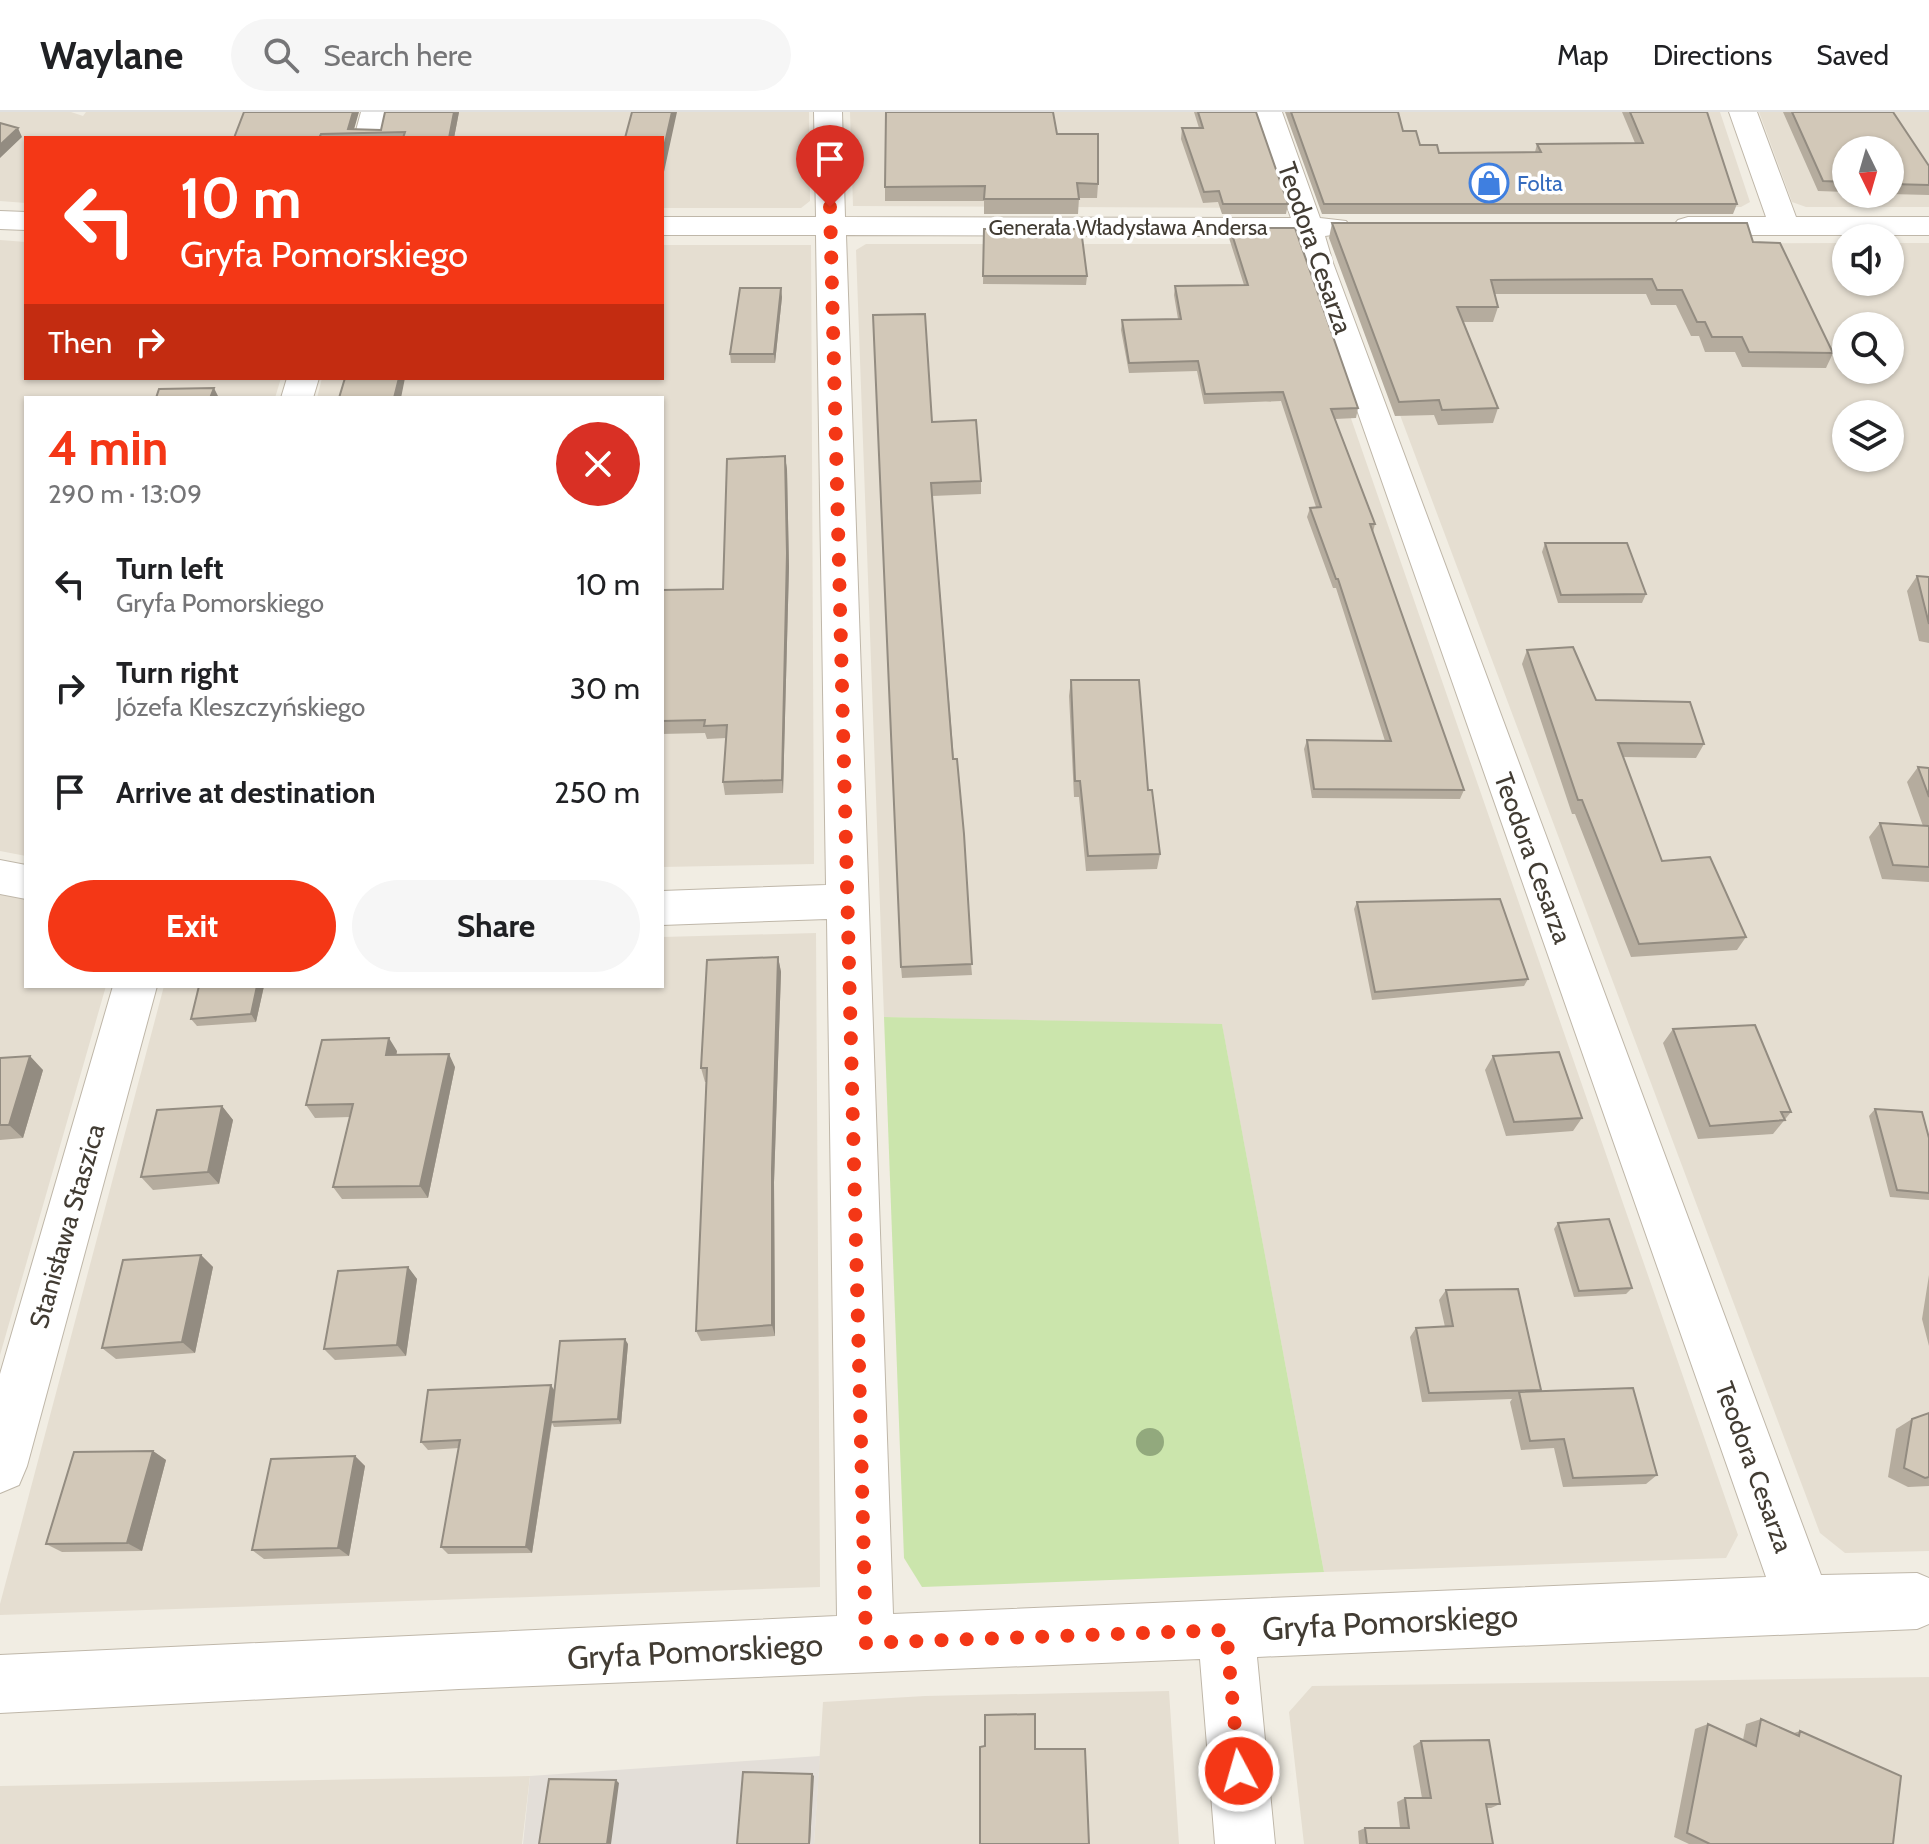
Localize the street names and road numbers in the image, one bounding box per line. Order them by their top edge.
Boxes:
street label: Teodora Cesarza [1271,158,1360,339]
street label: Generała Władysława Andersa [988,214,1268,241]
street label: Teodora Cesarza [1487,768,1579,948]
street label: Stanisława Staszica [23,1120,112,1332]
street label: Teodora Cesarza [1708,1377,1800,1557]
street label: Gryfa Pomorskiego [1261,1596,1519,1648]
street label: Gryfa Pomorskiego [566,1625,824,1677]

